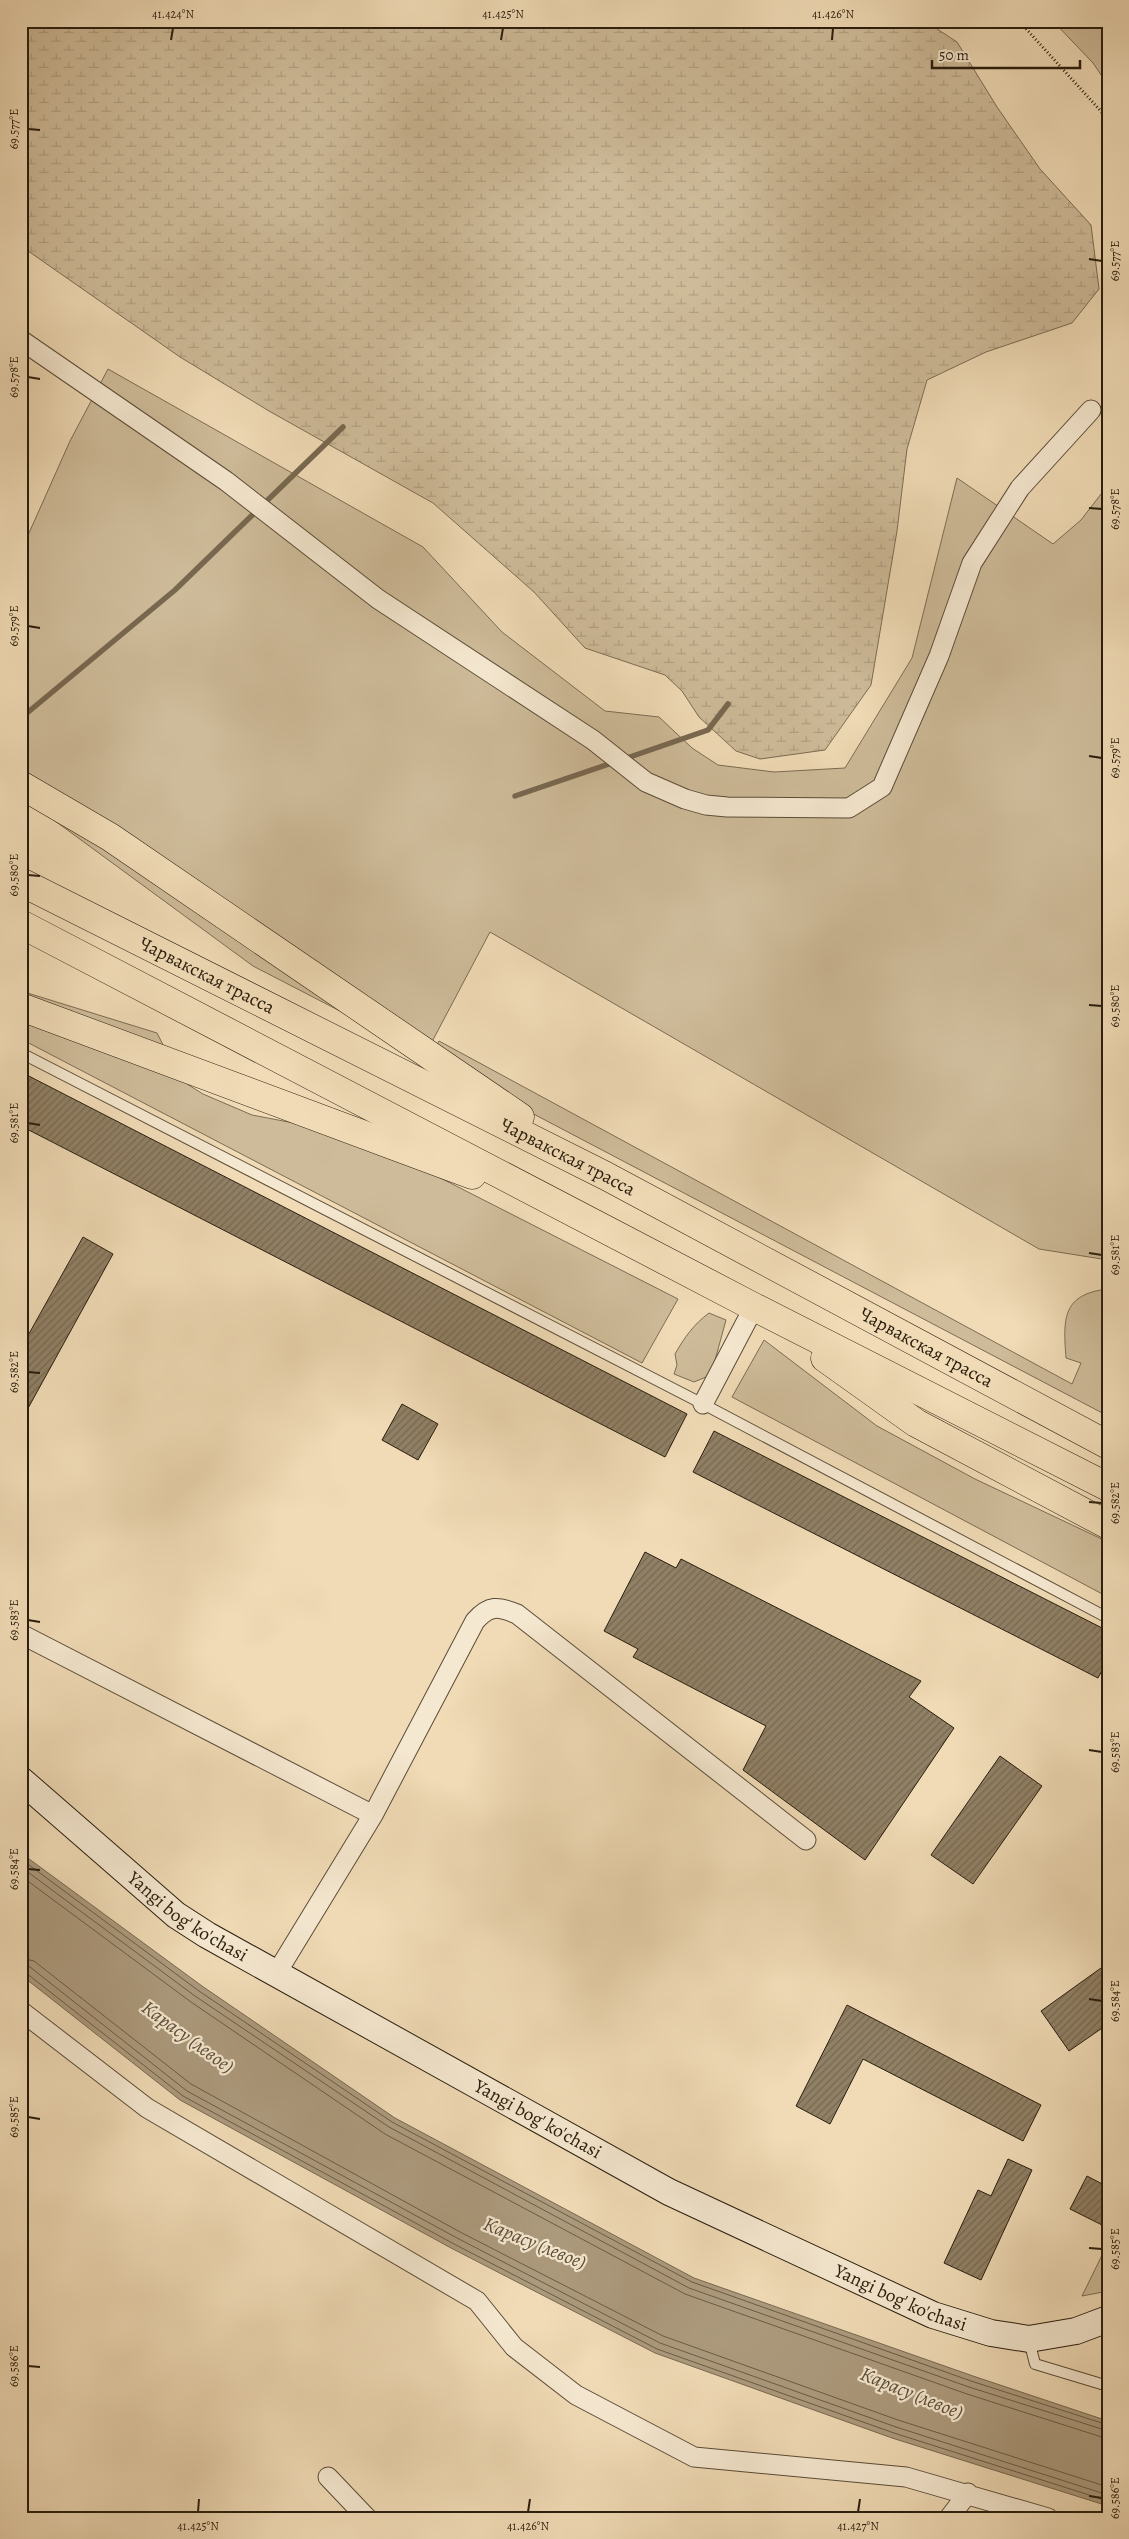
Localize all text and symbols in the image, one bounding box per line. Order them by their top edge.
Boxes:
text: 41.424°N [152,6,194,22]
text: 41.425°N [482,6,524,22]
text: 41.426°N [812,6,854,22]
scale bar [932,38,1079,70]
text: 50 m [939,45,969,65]
text: 69.577°E [6,109,22,149]
text: 69.577°E [1107,241,1123,281]
text: 69.578°E [6,356,22,398]
text: 69.578°E [1107,488,1123,530]
text: 69.579°E [6,605,22,647]
text: 69.579°E [1107,737,1123,779]
text: 69.580°E [6,854,22,896]
street label: Чарвакская трасса [135,930,279,1020]
text: 69.580°E [1107,985,1123,1027]
text: 69.581°E [6,1103,22,1143]
street label: Чарвакская трасса [496,1112,640,1202]
text: 69.581°E [1107,1235,1123,1275]
street label: Чарвакская трасса [855,1301,998,1394]
text: 69.582°E [6,1351,22,1393]
text: 69.582°E [1107,1482,1123,1524]
text: 69.583°E [6,1599,22,1641]
text: 69.583°E [1107,1731,1123,1773]
text: 69.584°E [6,1848,22,1890]
street label: Yangi bog' ko'chasi [121,1865,252,1968]
text: 69.584°E [1107,1980,1123,2022]
water label: Карасу (левое) [136,1994,240,2080]
street label: Yangi bog' ko'chasi [468,2073,606,2165]
text: 69.585°E [6,2096,22,2138]
water label: Карасу (левое) [479,2210,591,2276]
text: 69.585°E [1107,2228,1123,2270]
street label: Yangi bog' ko'chasi [829,2257,970,2338]
text: 69.586°E [6,2345,22,2387]
water label: Карасу (левое) [856,2360,968,2426]
text: 69.586°E [1107,2477,1123,2519]
text: 41.425°N [177,2518,219,2534]
text: 41.426°N [507,2518,549,2534]
text: 41.427°N [837,2518,879,2534]

